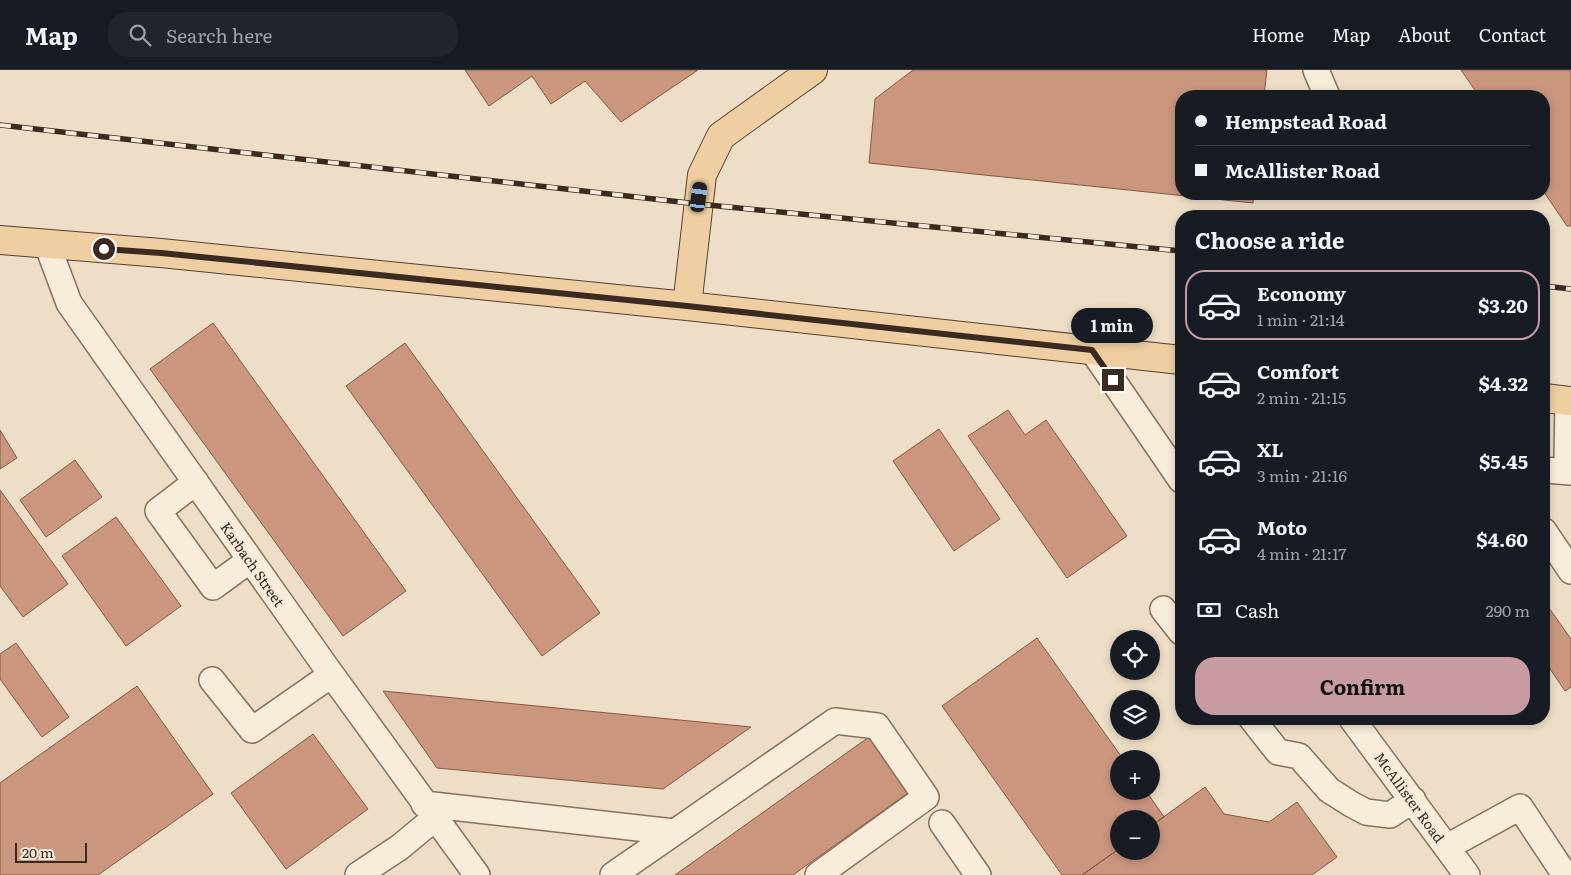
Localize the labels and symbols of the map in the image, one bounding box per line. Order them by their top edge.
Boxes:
car [689,181,708,213]
route start [93,238,115,260]
callout: 1 min [1072,308,1154,342]
route end [1102,369,1124,391]
street label: Karbach Street [216,518,290,611]
street label: McAllister Road [1370,748,1450,847]
scale bar [15,840,88,863]

